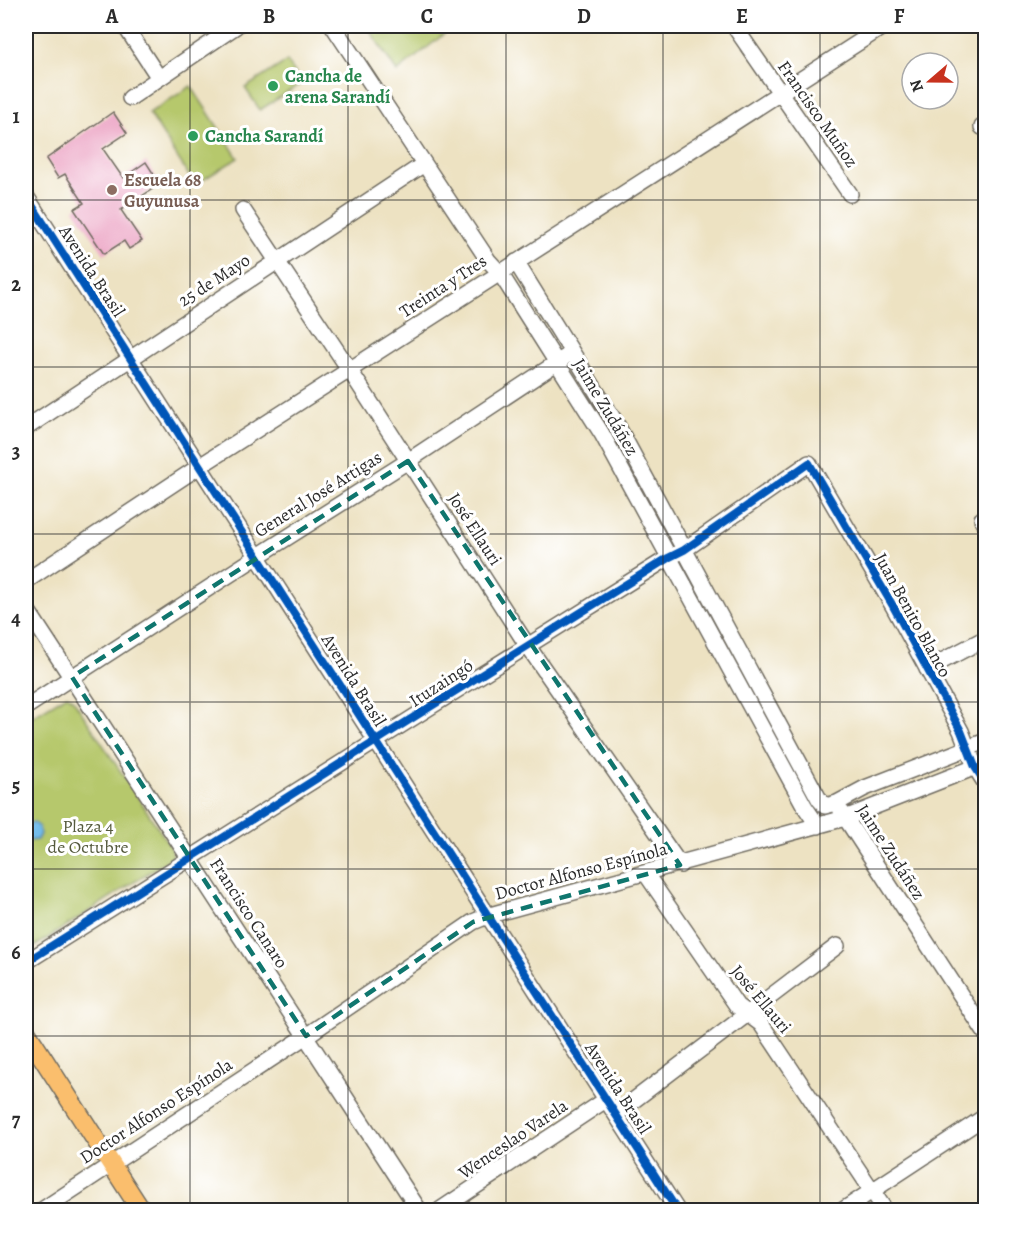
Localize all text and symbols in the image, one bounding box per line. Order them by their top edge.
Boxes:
text: A [105,3,119,30]
text: B [263,3,275,30]
text: C [421,3,433,30]
text: D [577,3,591,30]
text: E [736,3,748,30]
text: F [894,3,905,30]
north arrow [900,51,960,111]
street label: Francisco Muñoz [772,56,864,172]
place label: Cancha de arena Sarandí [285,64,390,109]
text: N [904,76,929,95]
marker: Cancha de arena Sarandí [266,79,280,93]
text: 1 [12,103,20,130]
place label: Cancha Sarandí [205,124,323,148]
marker: Cancha Sarandí [186,129,200,143]
place label: Escuela 68 Guyunusa [124,168,202,213]
marker: Escuela 68 Guyunusa [105,183,119,197]
street label: Avenida Brasil [53,220,131,322]
street label: 25 de Mayo [174,248,255,312]
street label: Treinta y Tres [395,249,491,323]
text: 2 [11,271,21,298]
street label: Jaime Zudáñez [567,354,645,460]
text: 3 [12,438,20,465]
street label: General José Artigas [250,445,386,543]
street label: José Ellauri [442,488,508,570]
street label: Juan Benito Blanco [869,549,957,681]
text: 4 [11,605,21,632]
street label: Avenida Brasil [316,628,392,731]
street label: Ituzaingó [404,653,478,713]
text: 5 [12,772,20,799]
street label: Jaime Zudáñez [851,799,931,905]
park label: Plaza 4 de Octubre [48,814,128,859]
street label: Doctor Alfonso Espínola [492,836,670,906]
street label: Francisco Canaro [204,853,294,973]
text: 6 [11,939,21,966]
street label: José Ellauri [725,960,797,1038]
street label: Avenida Brasil [579,1037,657,1139]
street label: Doctor Alfonso Espínola [75,1052,237,1169]
street label: Wenceslao Varela [453,1093,573,1185]
text: 7 [12,1106,21,1133]

